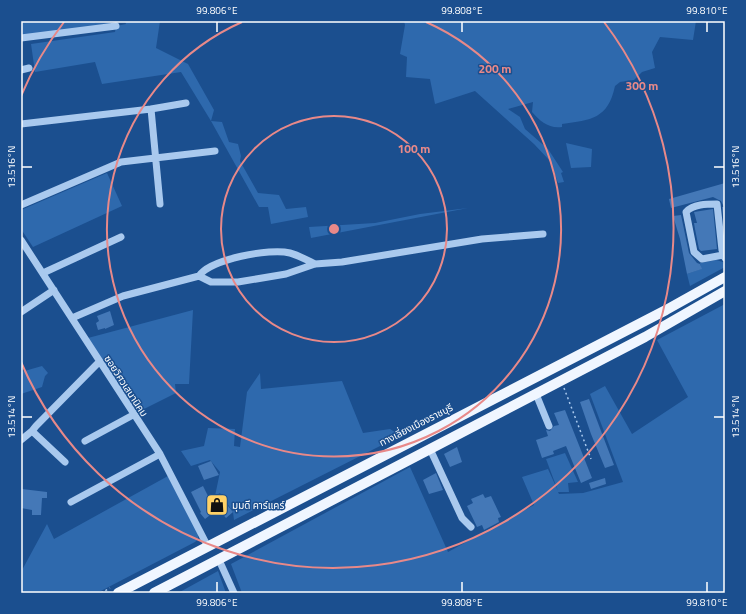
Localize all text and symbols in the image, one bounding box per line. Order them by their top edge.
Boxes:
text: 99.806°E [196,3,238,18]
text: 99.808°E [441,3,483,18]
text: 99.810°E [686,3,728,18]
text: 200 m [479,59,511,78]
text: 300 m [626,76,658,95]
text: 100 m [398,139,430,158]
text: 13.516°N [4,146,19,188]
text: 13.516°N [728,146,743,188]
centre of rings [327,222,341,236]
street label: ซอยวิศวเสนานิคม [101,352,151,420]
text: 13.514°N [4,396,19,438]
text: 13.514°N [728,396,743,438]
street label: ทางเลี่ยงเมืองราชบุรี [377,400,456,450]
shop icon: มุมดี คาร์แคร์ [204,492,230,518]
place label: มุมดี คาร์แคร์ [232,498,285,513]
text: 99.806°E [196,595,238,610]
text: 99.808°E [441,595,483,610]
text: 99.810°E [686,595,728,610]

